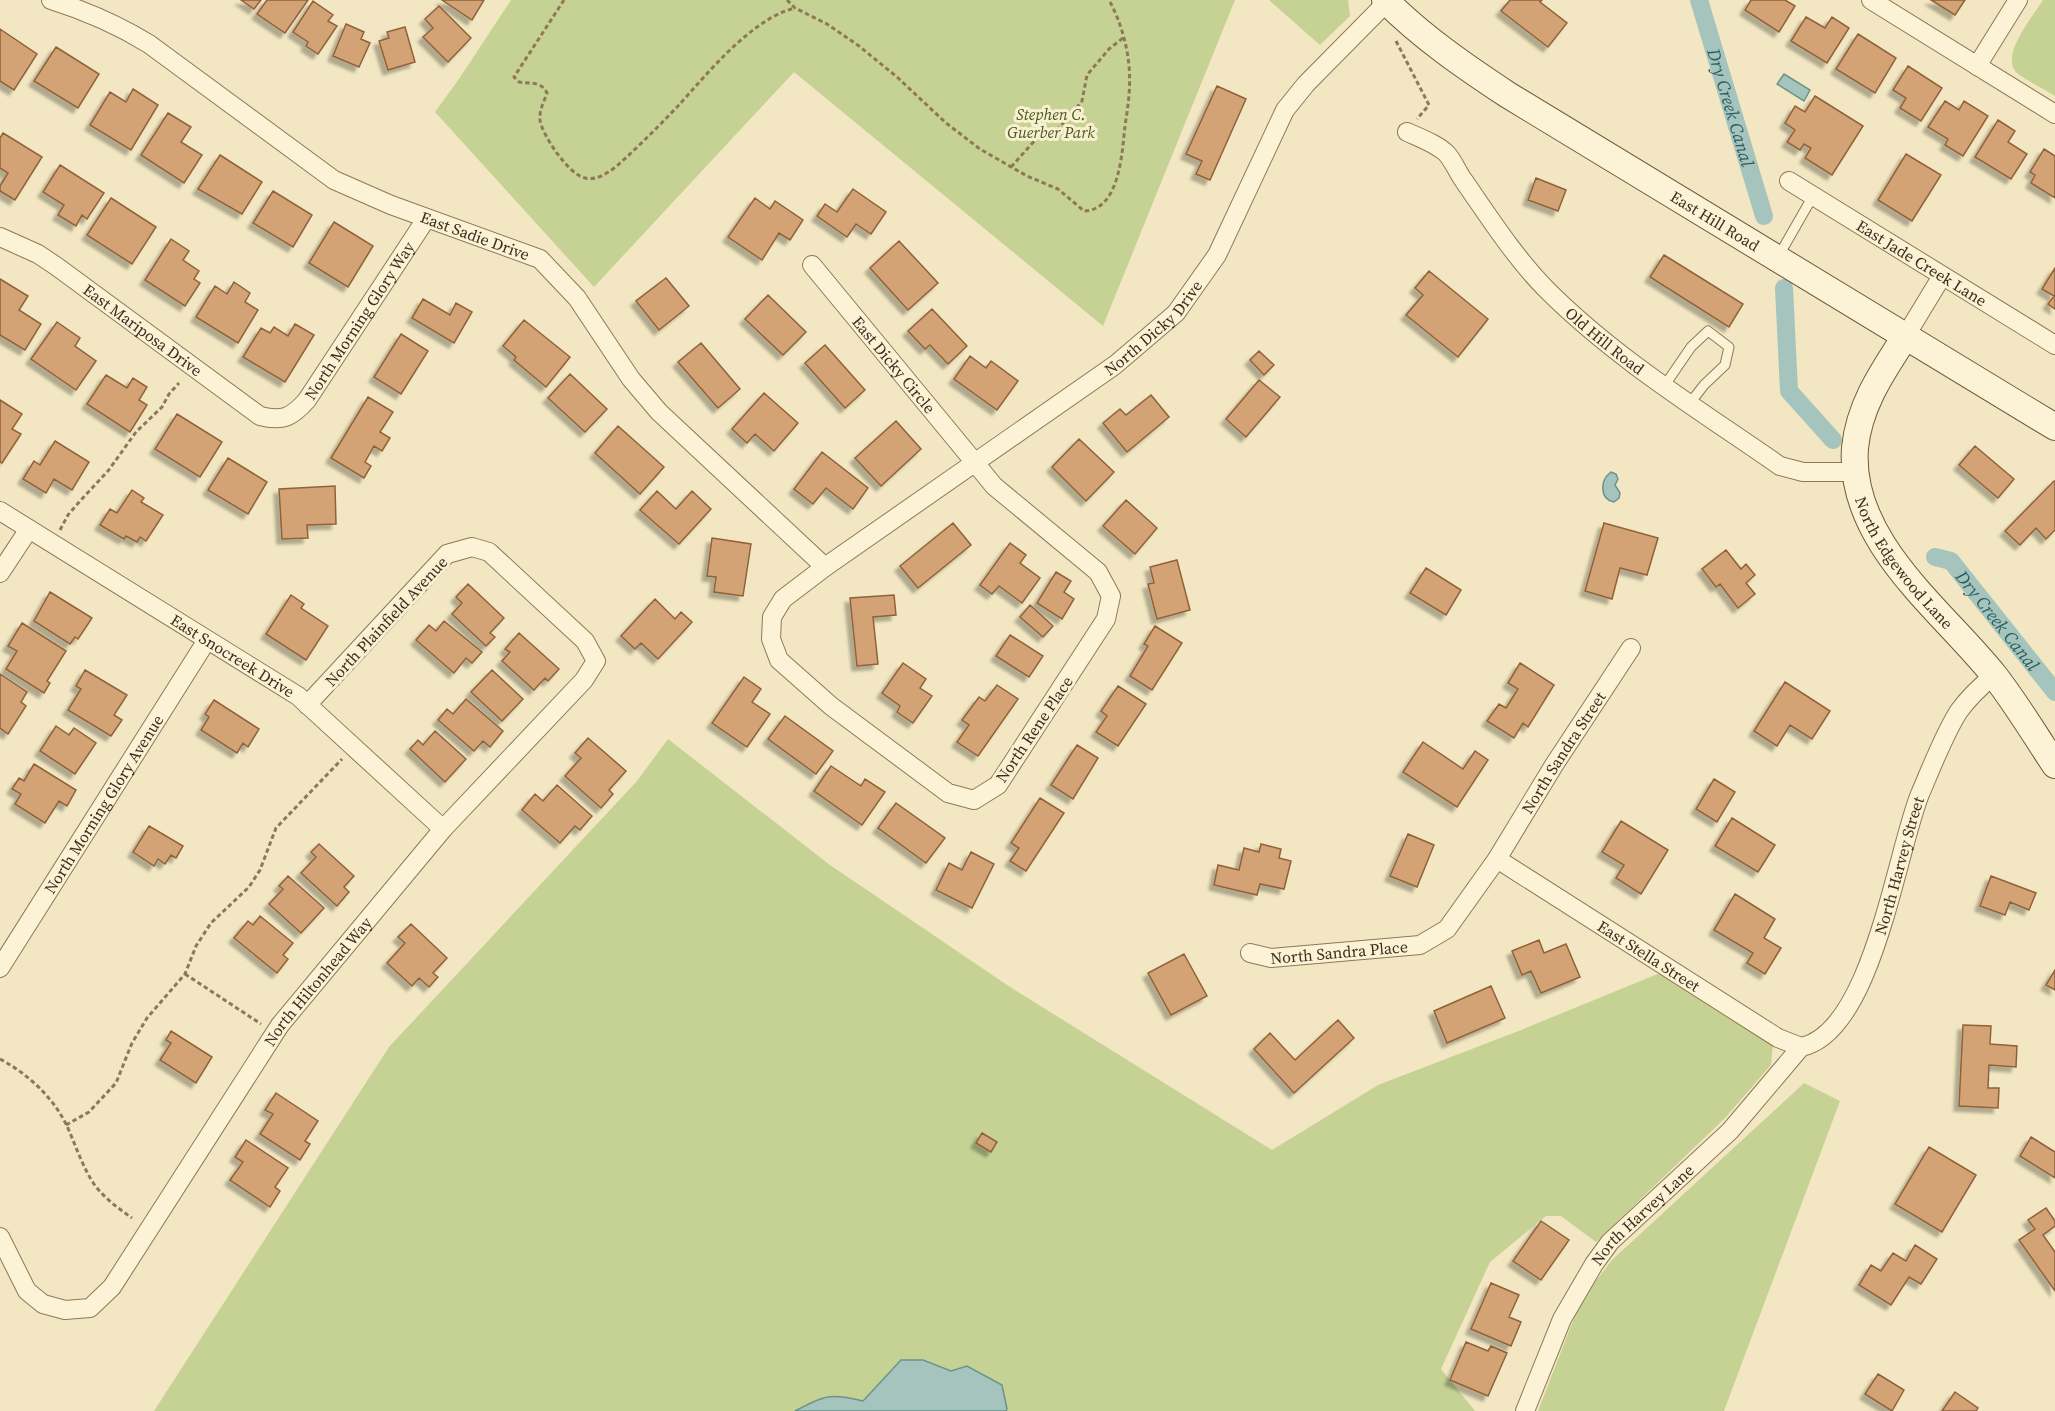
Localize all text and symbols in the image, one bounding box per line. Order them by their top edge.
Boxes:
water label: Dry Creek Canal [1701,44,1761,169]
park label: Stephen C. Guerber Park [1007,103,1095,143]
street label: East Hill Road [1666,185,1764,256]
street label: East Sadie Drive [418,206,533,265]
street label: East Jade Creek Lane [1852,214,1991,311]
street label: North Morning Glory Way [299,237,420,404]
street label: North Dicky Drive [1100,276,1207,380]
street label: East Mariposa Drive [79,279,207,381]
street label: Old Hill Road [1561,302,1649,379]
street label: East Dicky Circle [847,311,941,418]
street label: North Edgewood Lane [1850,494,1958,634]
street label: North Plainfield Avenue [320,551,452,691]
water label: Dry Creek Canal [1950,564,2046,676]
street label: East Snocreek Drive [167,609,299,702]
street label: North Rene Place [990,671,1078,787]
street label: North Sandra Street [1516,686,1611,818]
street label: North Morning Glory Avenue [39,710,168,898]
street label: North Harvey Street [1869,793,1929,938]
street label: North Hiltonhead Way [258,911,377,1050]
street label: East Stella Street [1593,915,1705,997]
street label: North Sandra Place [1270,935,1409,969]
street label: North Harvey Lane [1586,1159,1698,1270]

